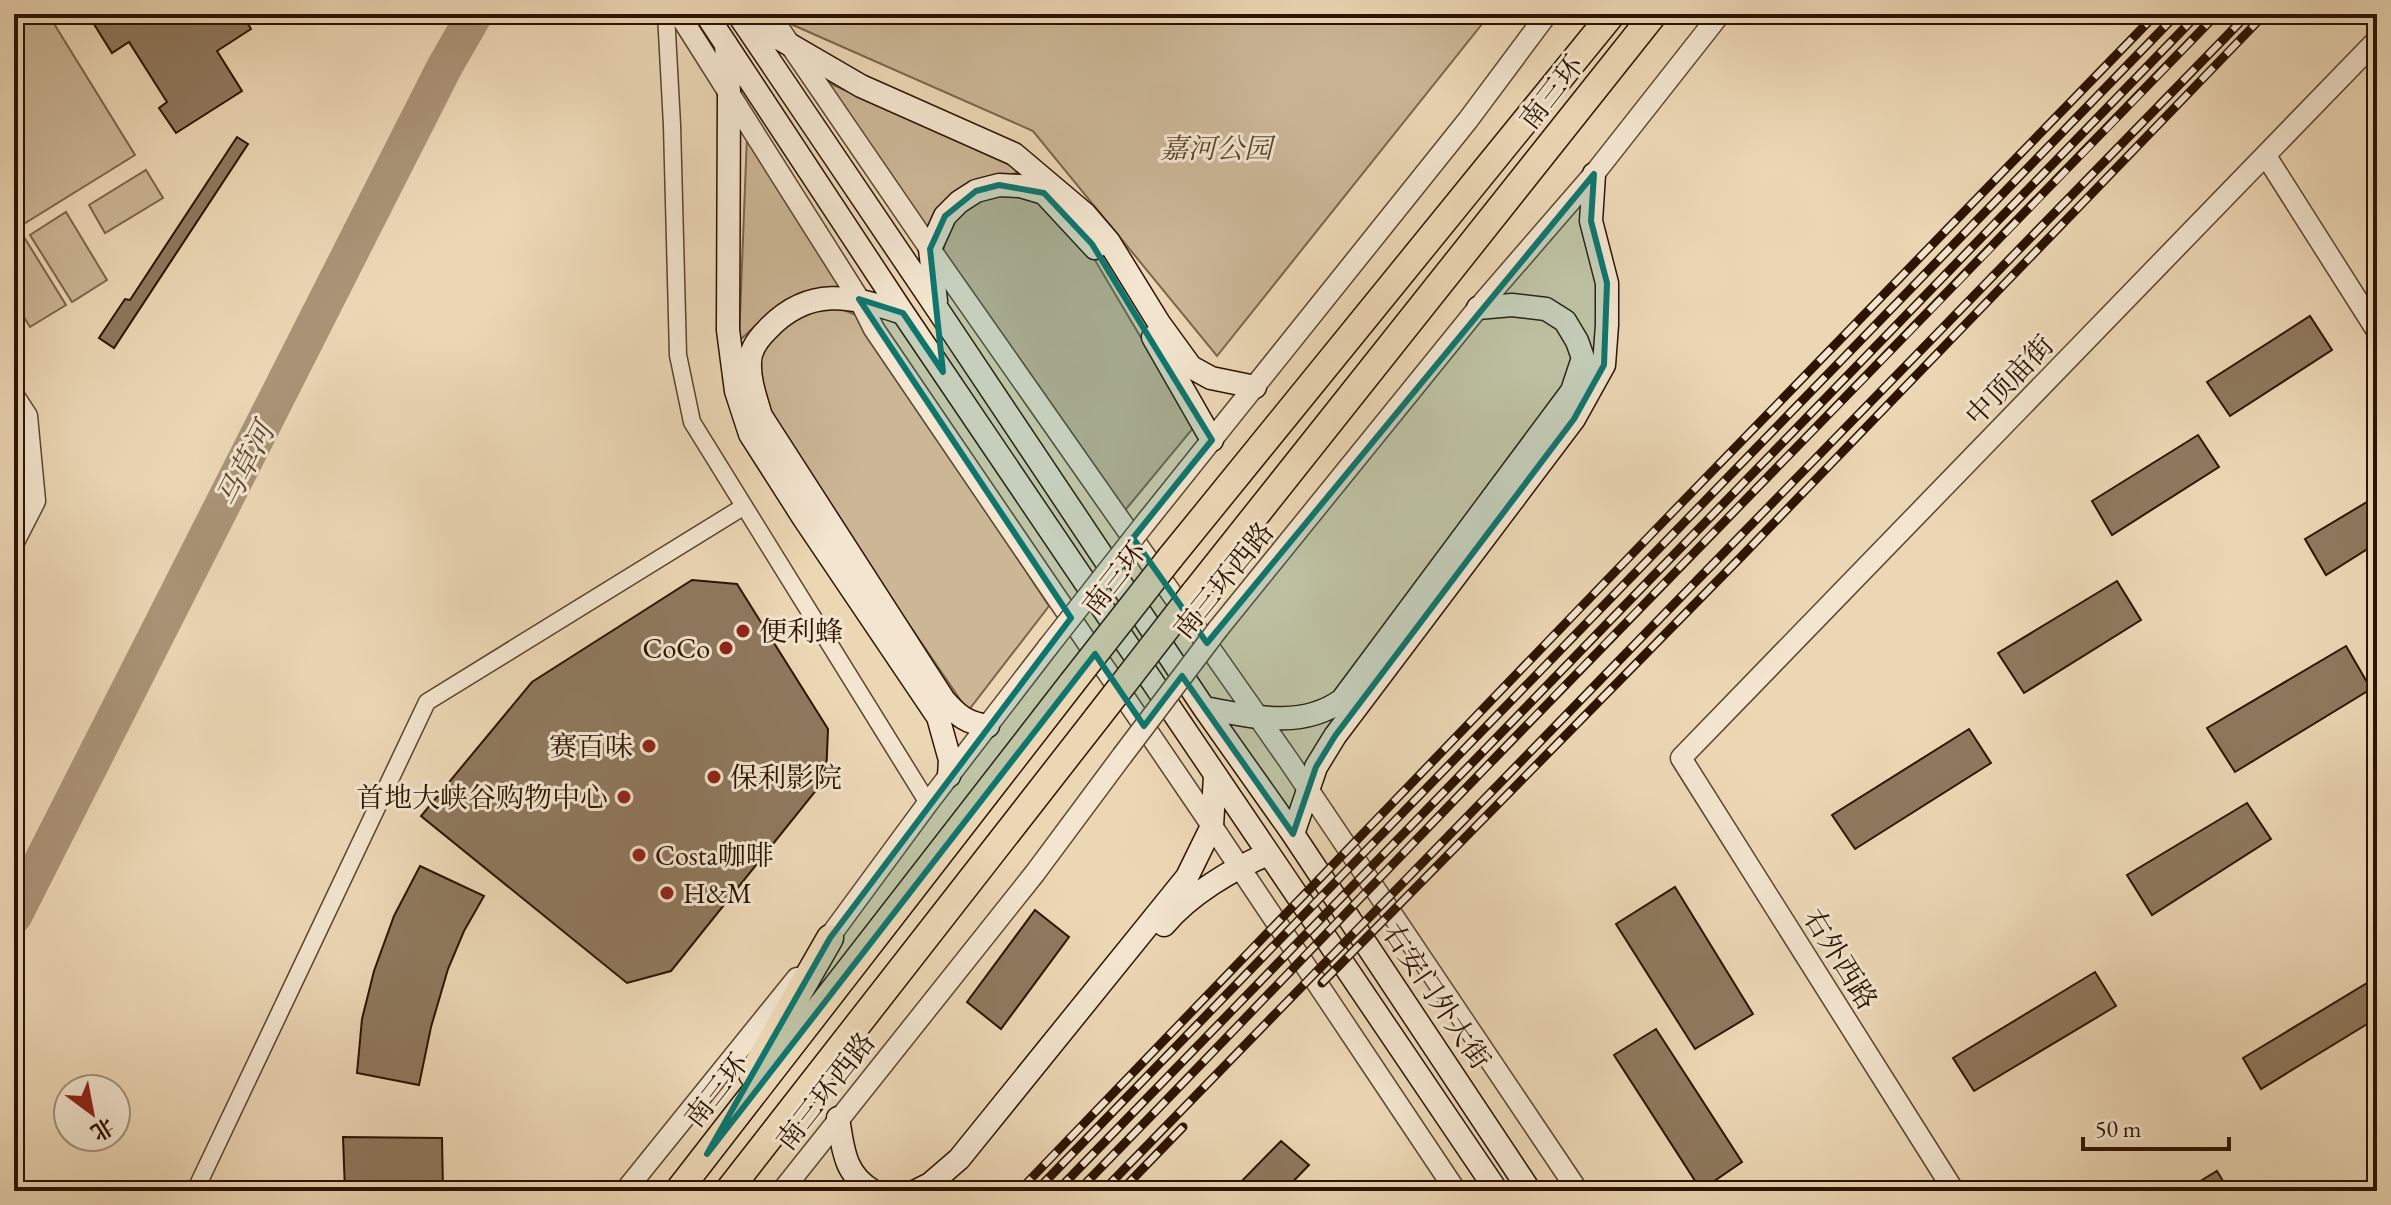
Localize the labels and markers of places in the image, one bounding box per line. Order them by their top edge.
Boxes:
place label: 便利蜂 [759,613,843,649]
marker: 便利蜂 [734,622,752,640]
place label: CoCo [643,630,710,666]
marker: CoCo [717,639,735,657]
place label: 赛百味 [549,728,633,764]
marker: 赛百味 [640,737,658,755]
place label: 保利影院 [730,759,842,795]
marker: 保利影院 [705,768,723,786]
place label: 首地大峡谷购物中心 [356,779,608,815]
marker: 首地大峡谷购物中心 [615,788,633,806]
place label: Costa咖啡 [655,837,774,873]
marker: Costa咖啡 [630,846,648,864]
place label: H&M [683,875,752,911]
marker: H&M [658,884,676,902]

